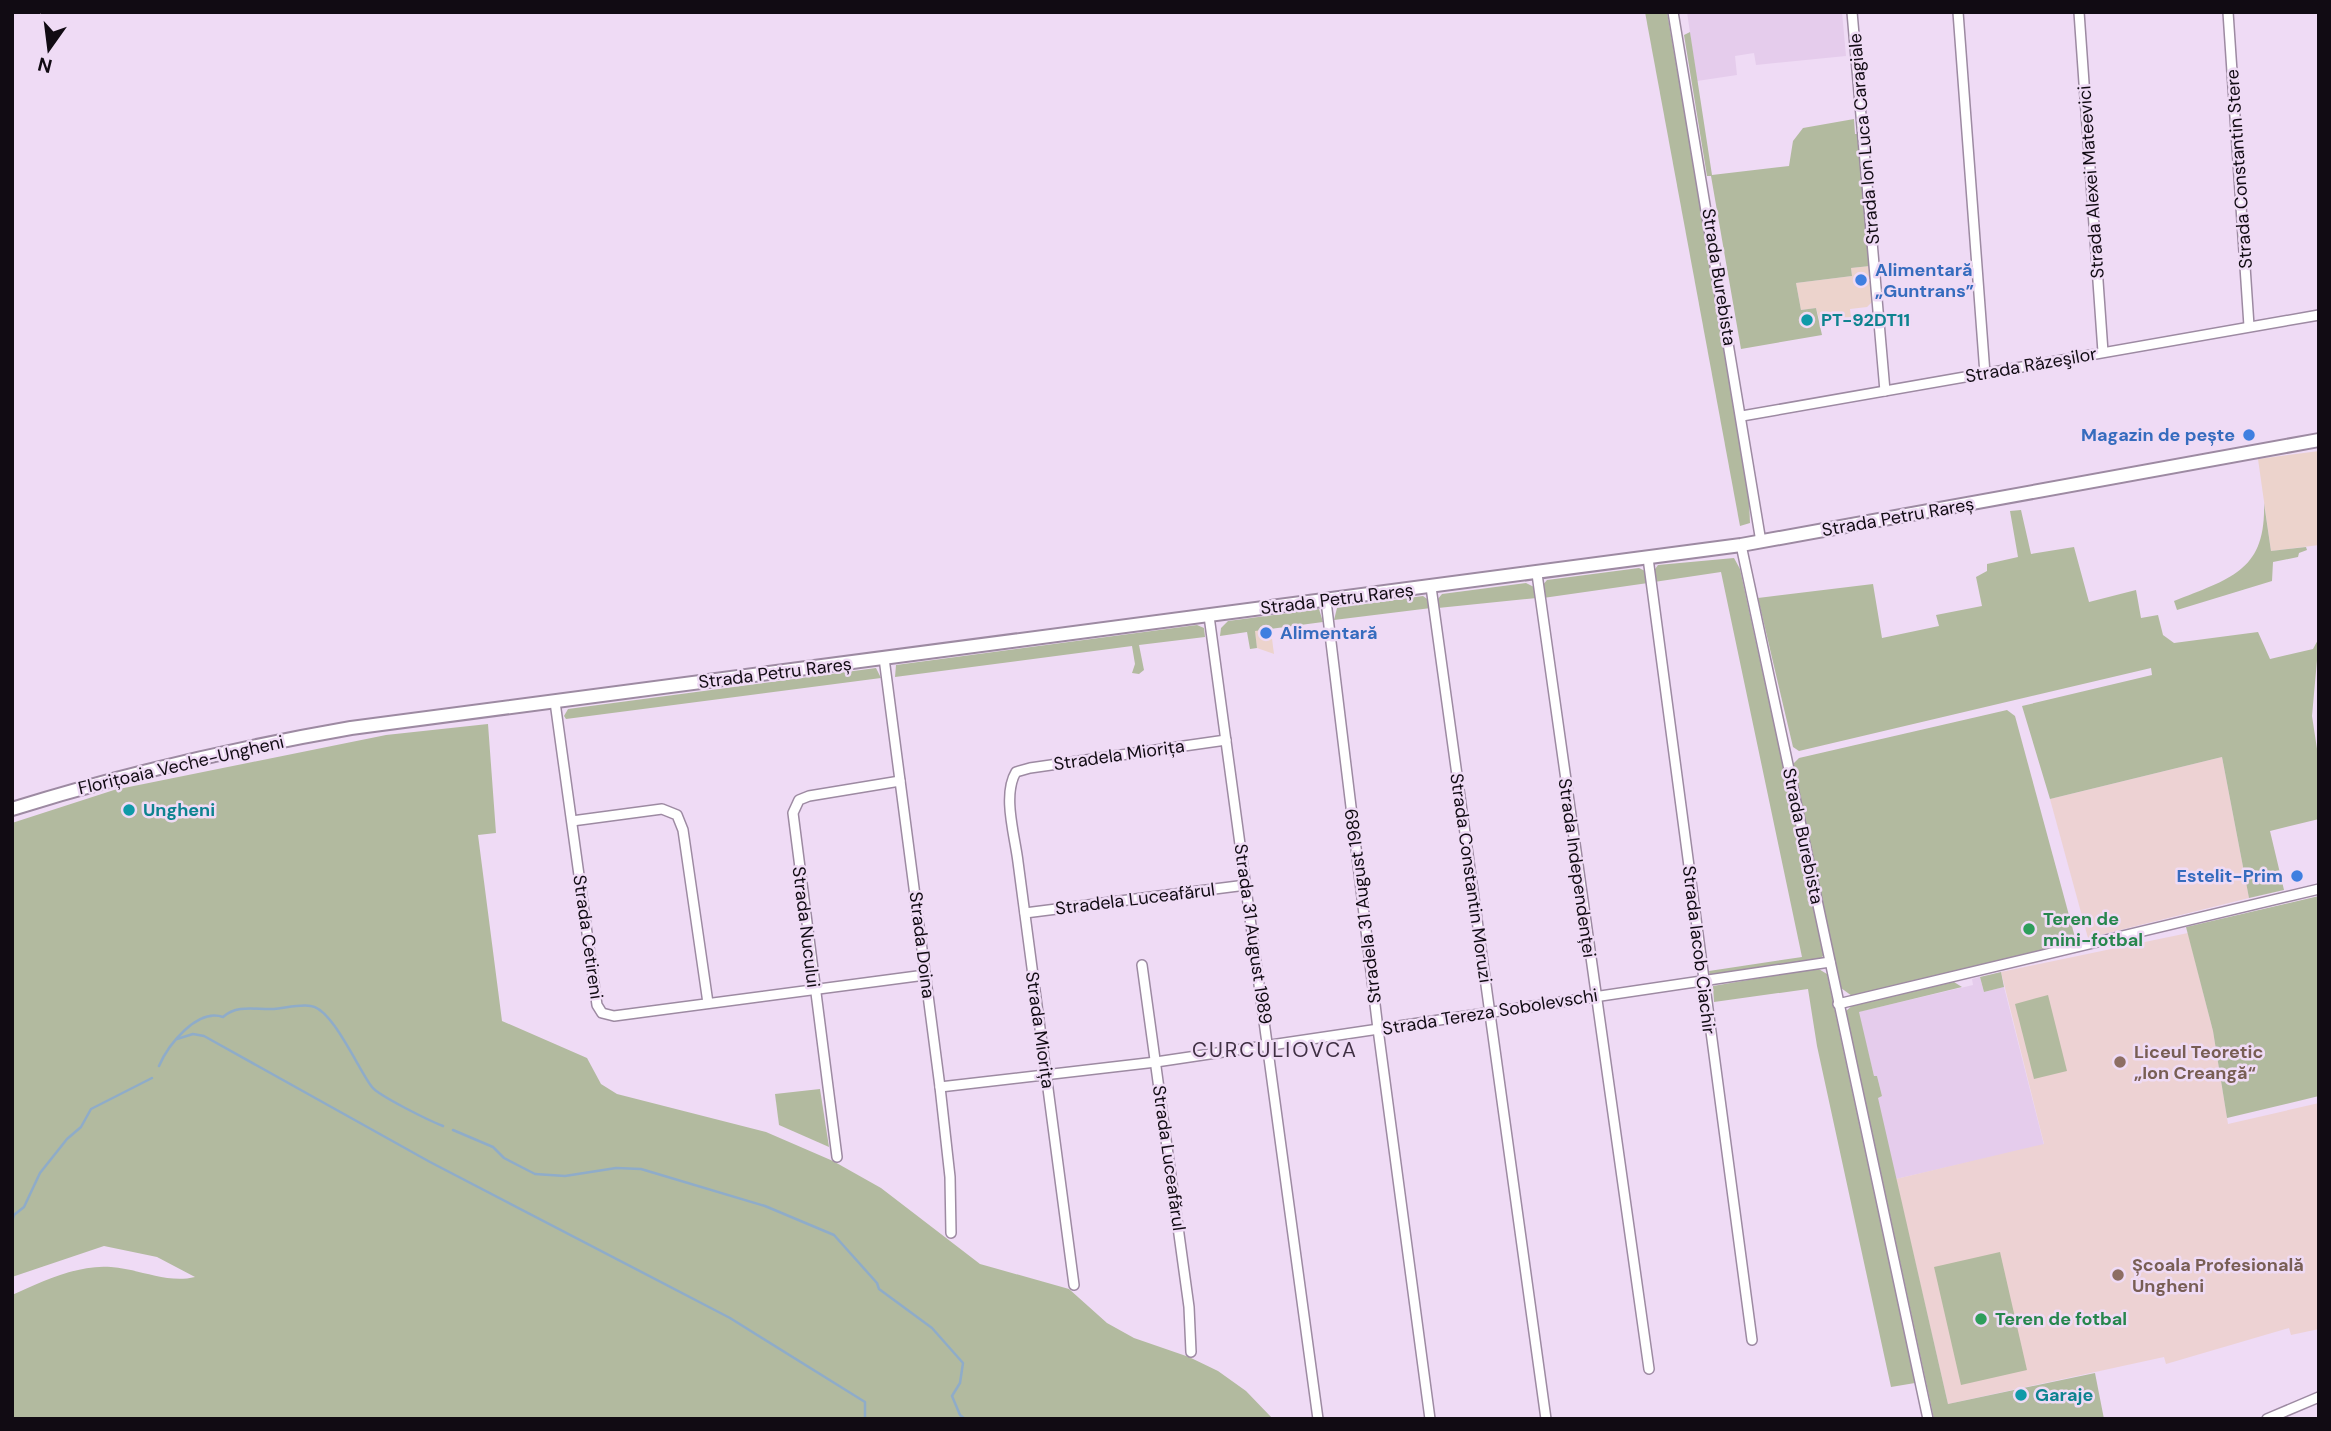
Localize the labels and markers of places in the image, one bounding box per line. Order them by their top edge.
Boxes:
place label: Alimentară „Guntrans” [1875,258,1974,303]
marker: Alimentară „Guntrans” [1853,272,1869,288]
place label: PT-92DT11 [1821,308,1910,332]
marker: PT-92DT11 [1799,312,1815,328]
place label: Magazin de pește [2081,423,2235,447]
marker: Magazin de pește [2241,427,2257,443]
place label: Alimentară [1280,621,1378,645]
marker: Alimentară [1258,625,1274,641]
place label: Ungheni [143,798,215,822]
marker: Ungheni [121,802,137,818]
place label: Estelit-Prim [2177,864,2283,888]
marker: Estelit-Prim [2289,868,2305,884]
place label: Teren de mini-fotbal [2043,907,2143,952]
marker: Teren de mini-fotbal [2021,921,2037,937]
place label: Liceul Teoretic „Ion Creangă“ [2134,1040,2263,1085]
marker: Liceul Teoretic „Ion Creangă“ [2112,1054,2128,1070]
place label: Școala Profesională Ungheni [2132,1253,2304,1298]
marker: Școala Profesională Ungheni [2110,1267,2126,1283]
place label: Teren de fotbal [1995,1307,2127,1331]
marker: Teren de fotbal [1973,1311,1989,1327]
place label: Garaje [2035,1383,2093,1407]
marker: Garaje [2013,1387,2029,1403]

